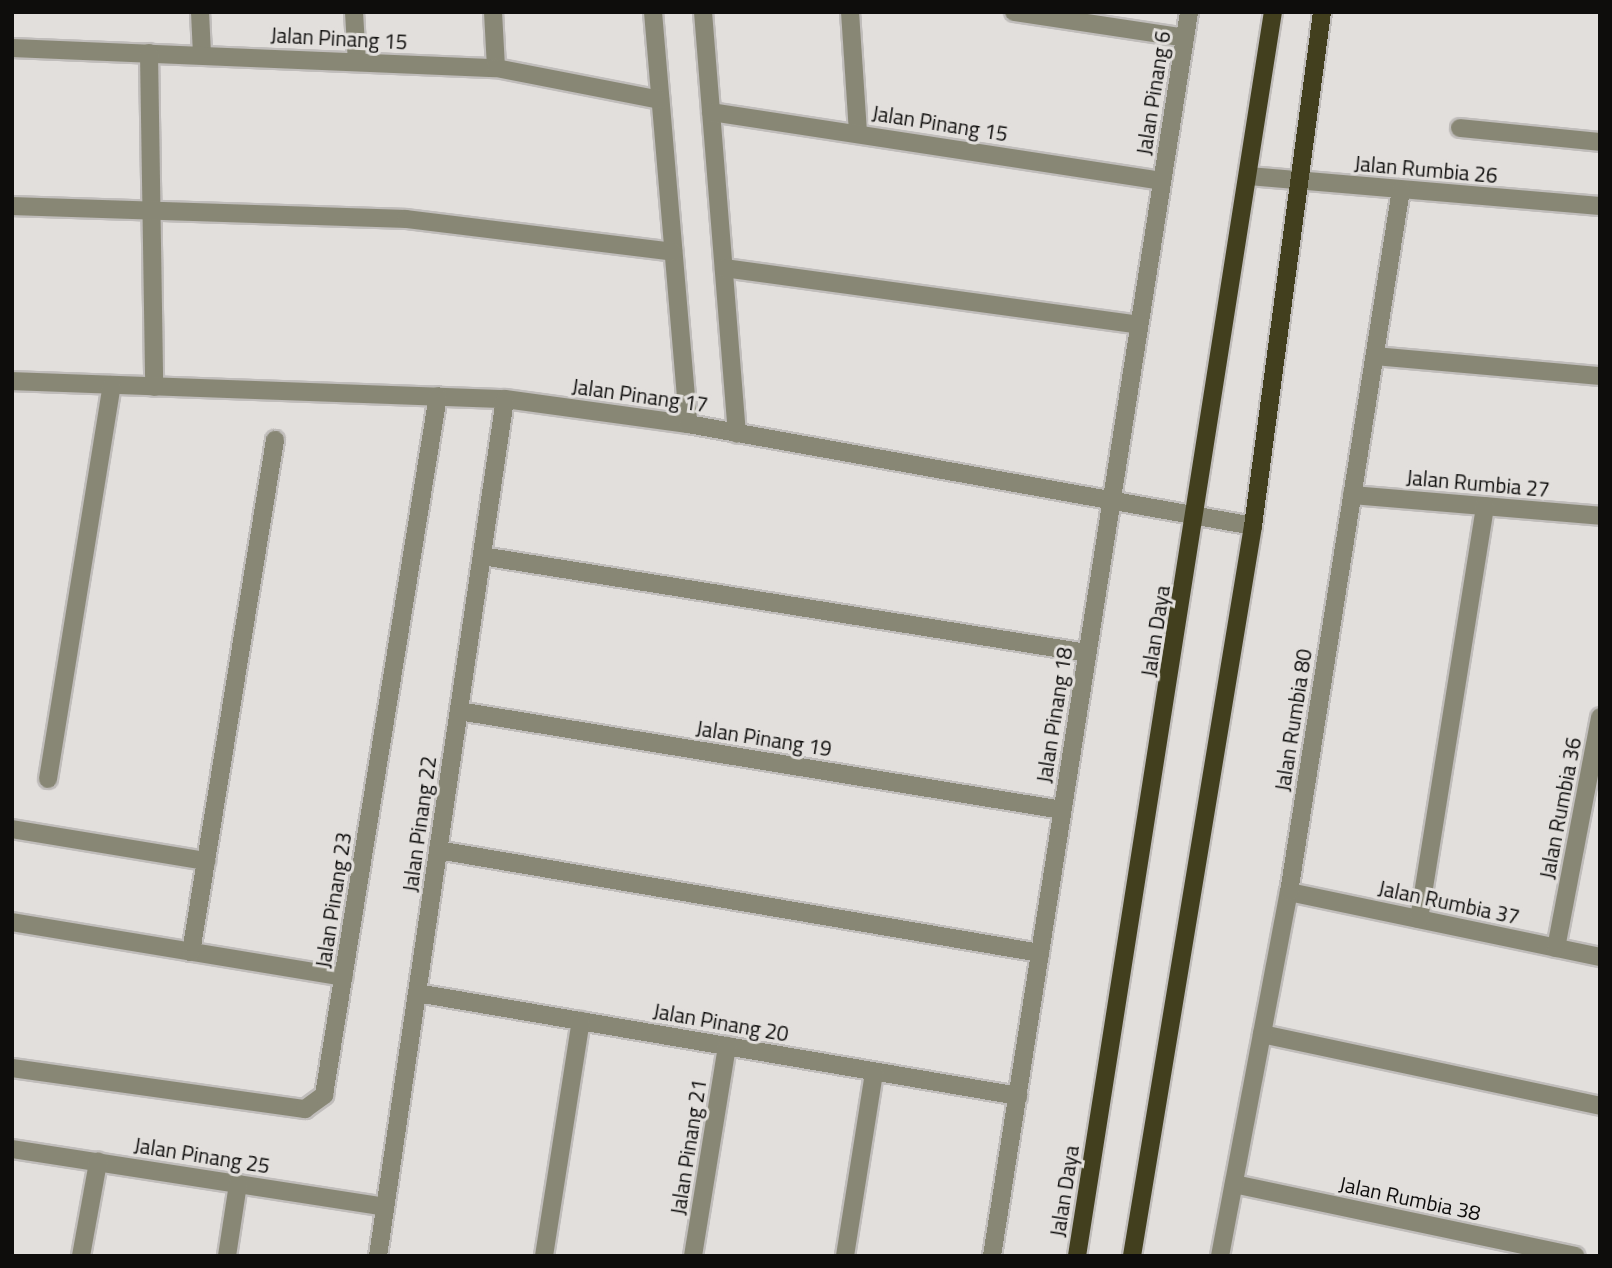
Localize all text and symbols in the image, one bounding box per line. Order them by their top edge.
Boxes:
street label: Jalan Pinang 15 [270,22,408,54]
street label: Jalan Pinang 6 [1131,29,1175,157]
street label: Jalan Pinang 15 [870,100,1010,146]
street label: Jalan Rumbia 26 [1353,150,1499,188]
street label: Jalan Pinang 17 [570,373,710,417]
street label: Jalan Rumbia 27 [1405,464,1551,502]
street label: Jalan Daya [1135,583,1175,679]
street label: Jalan Pinang 18 [1031,645,1077,785]
street label: Jalan Rumbia 80 [1269,647,1317,793]
street label: Jalan Pinang 19 [694,715,834,761]
street label: Jalan Rumbia 36 [1534,735,1586,881]
street label: Jalan Pinang 22 [397,754,441,894]
street label: Jalan Pinang 23 [310,830,356,970]
street label: Jalan Rumbia 37 [1376,875,1522,929]
street label: Jalan Pinang 20 [651,998,791,1046]
street label: Jalan Pinang 21 [665,1077,711,1217]
street label: Jalan Pinang 25 [132,1132,272,1178]
street label: Jalan Daya [1044,1143,1084,1239]
street label: Jalan Rumbia 38 [1337,1171,1483,1225]

